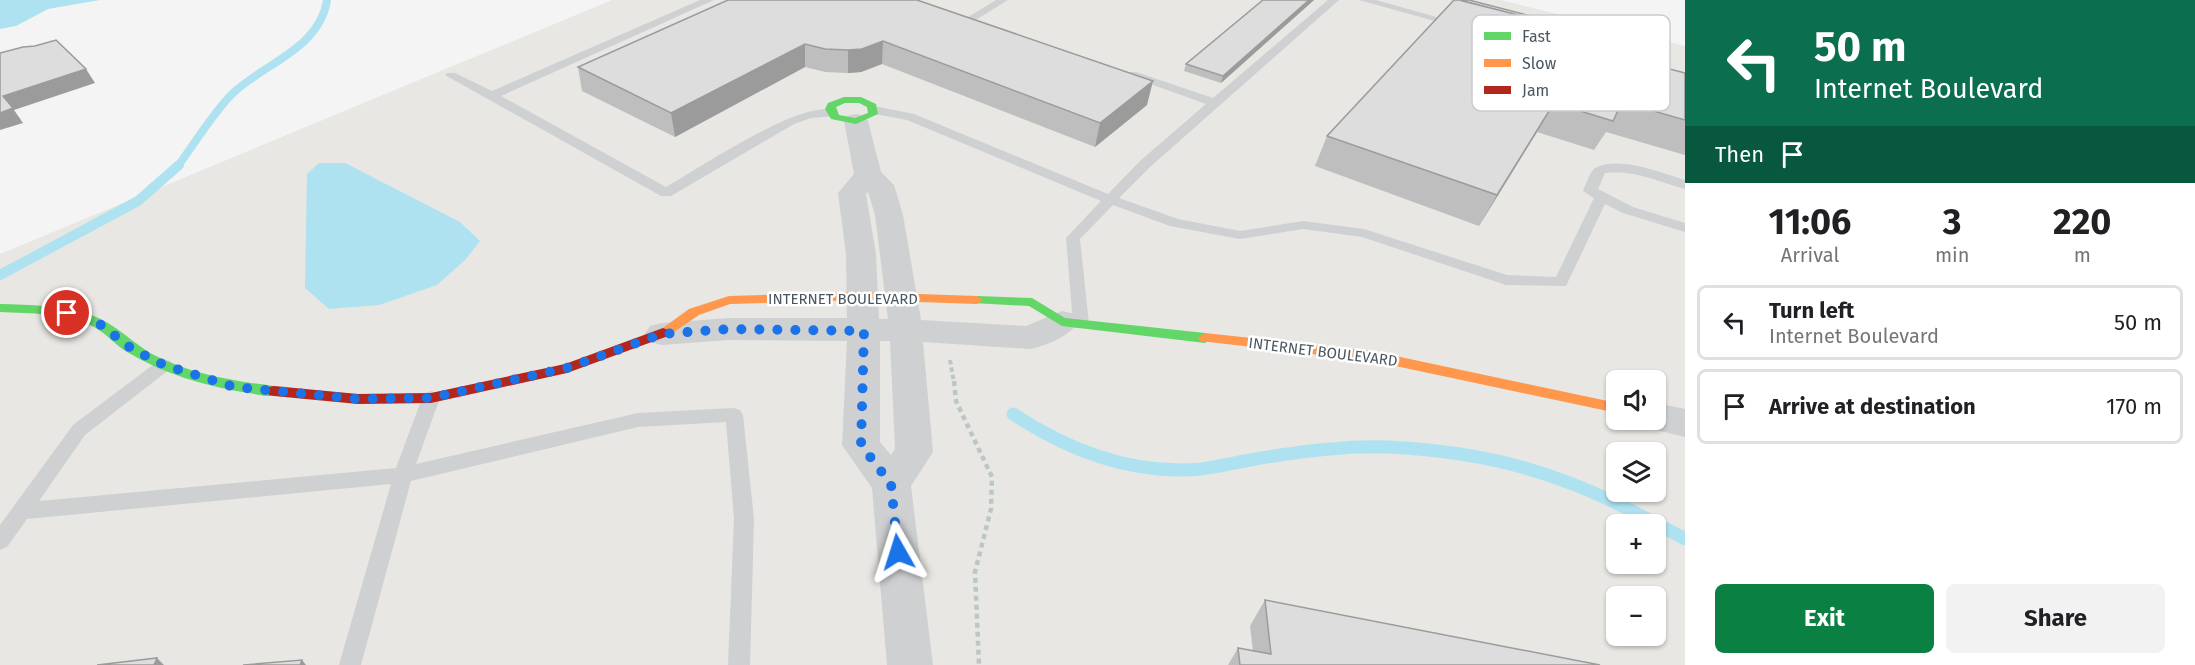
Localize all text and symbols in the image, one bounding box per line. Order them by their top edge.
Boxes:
legend [1472,15,1670,111]
text: 50 m [1814,22,1907,72]
icon: left [1715,24,1793,102]
text: Fast [1522,27,1551,46]
text: Slow [1522,54,1557,73]
text: Internet Boulevard [1814,73,2043,105]
text: Jam [1522,81,1549,100]
icon: arrive [1776,138,1809,171]
text: Then [1715,141,1764,168]
text: 11:06 [1769,200,1851,244]
text: 3 [1943,200,1962,244]
text: 220 [2053,200,2111,244]
text: Arrival [1781,243,1839,267]
text: min [1935,243,1969,267]
text: m [2074,243,2091,267]
pin [41,287,92,338]
street label: INTERNET BOULEVARD [768,290,918,308]
icon: arrive [50,296,83,329]
text: Turn left [1769,297,1854,324]
icon: left [1718,306,1751,339]
text: 50 m [2114,309,2162,336]
text: Internet Boulevard [1769,324,1939,348]
street label: INTERNET BOULEVARD [1248,334,1398,370]
map controls [1606,370,1666,646]
button: sound [1606,370,1666,430]
icon: arrive [1718,390,1751,423]
text: Arrive at destination [1769,393,1976,420]
text: 170 m [2106,393,2162,420]
button: layers [1606,442,1666,502]
button: + [1606,514,1666,574]
position arrow [866,520,930,584]
button: Exit [1715,584,1934,653]
button: Share [1946,584,2165,653]
button: − [1606,586,1666,646]

